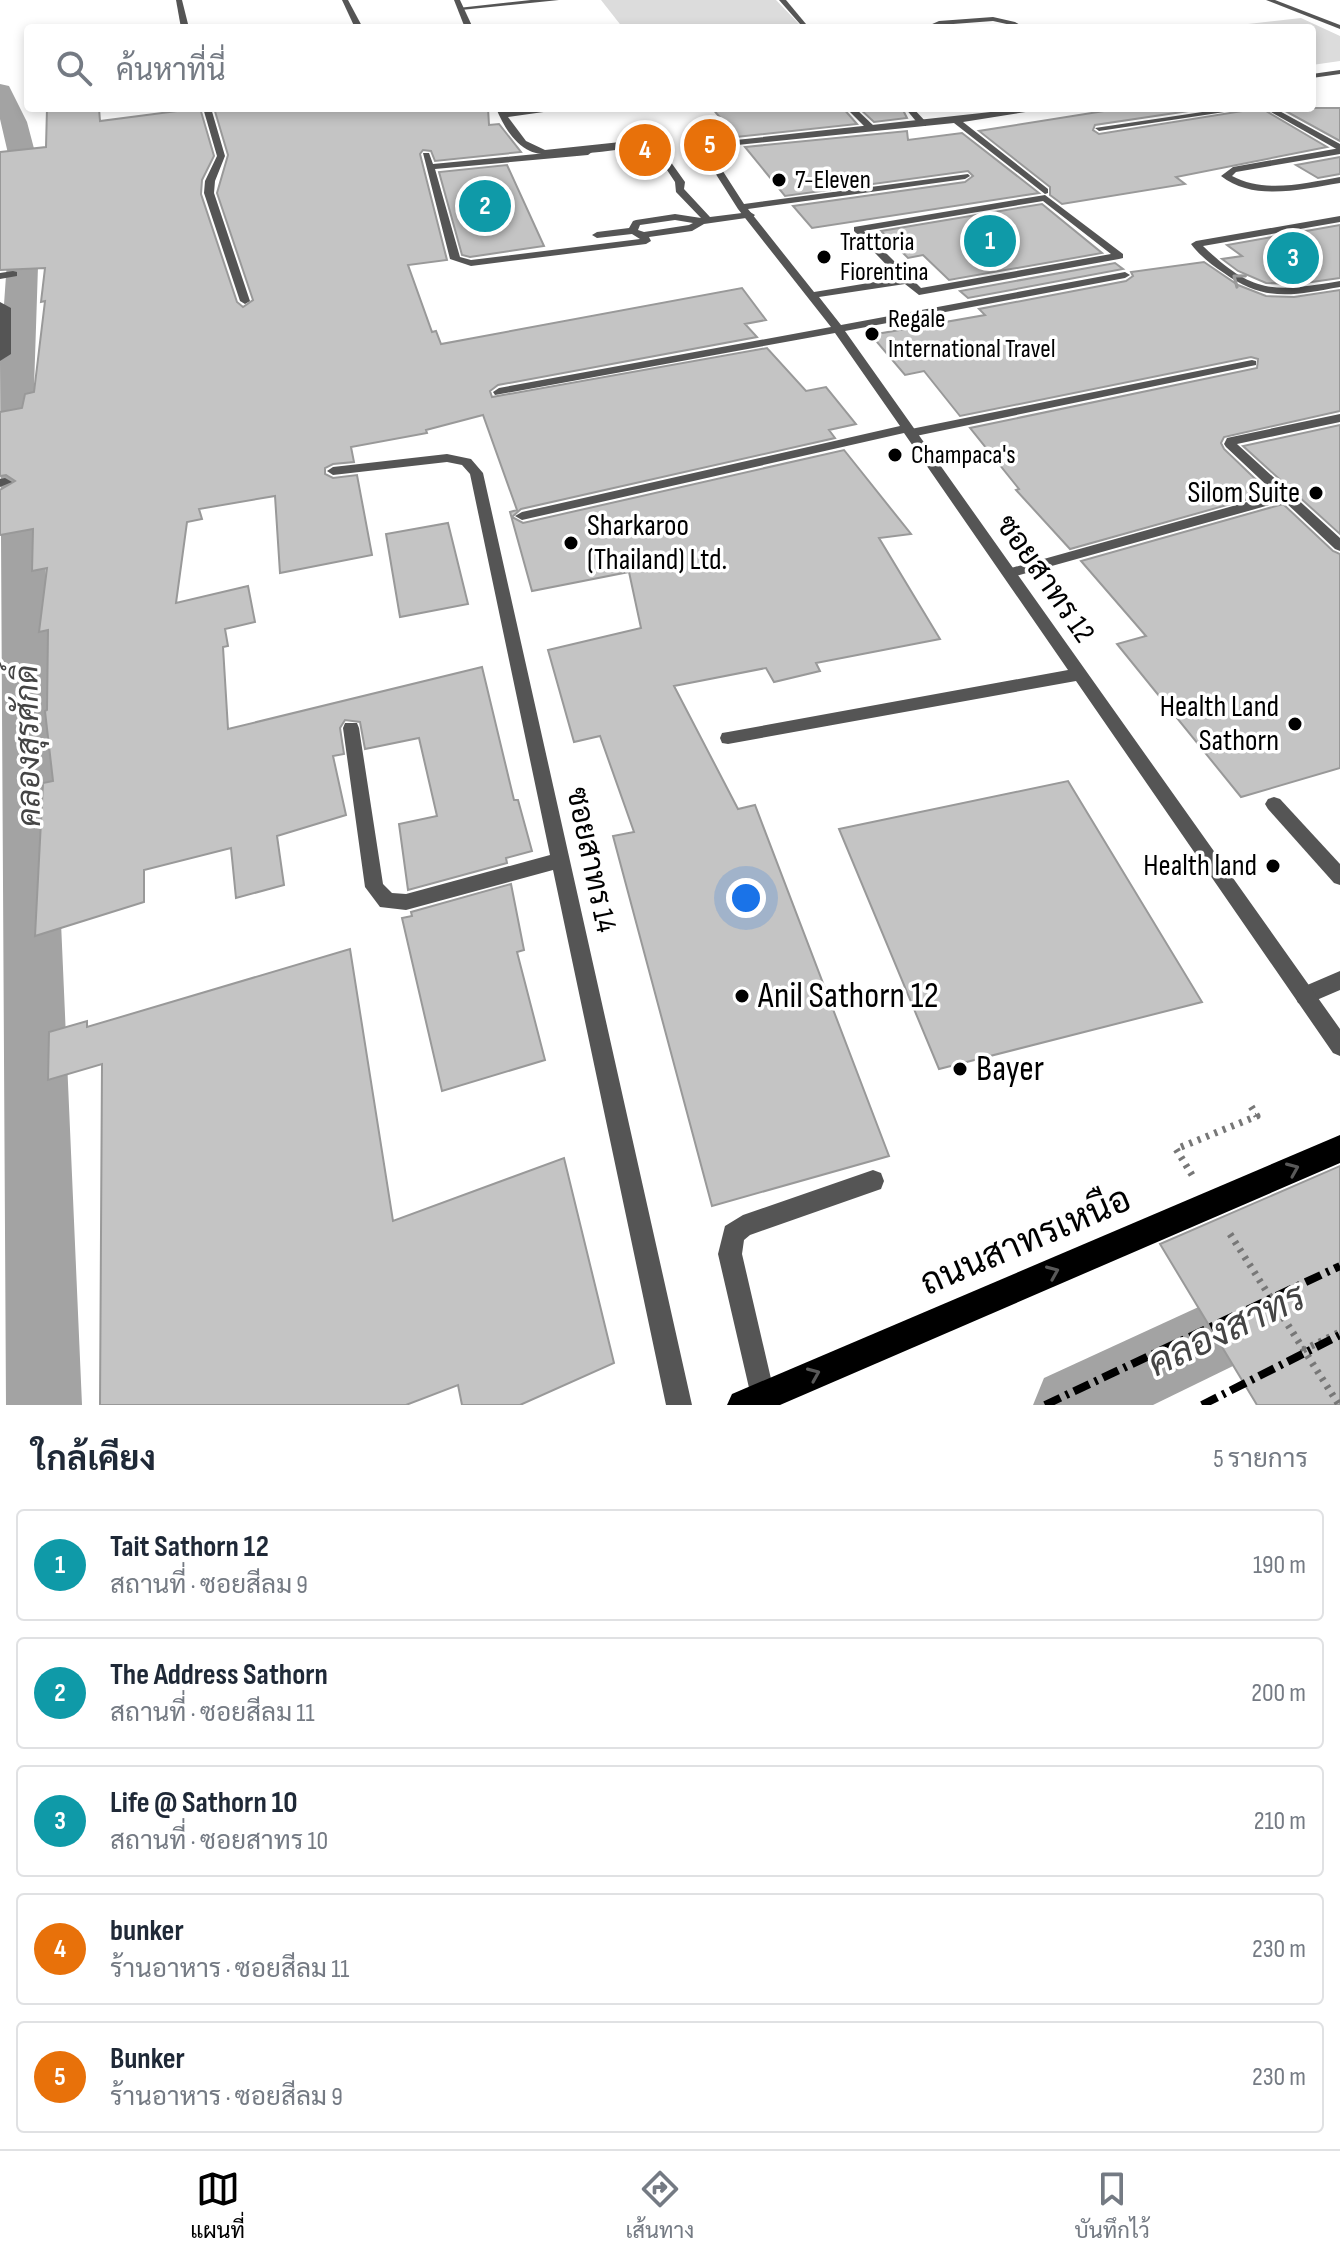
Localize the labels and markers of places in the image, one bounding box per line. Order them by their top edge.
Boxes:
pin: 5 [684,115,736,175]
pin: 4 [619,120,671,180]
place label: 7-Eleven [795,165,871,196]
marker: 7-Eleven [770,171,788,189]
pin: 2 [459,176,511,236]
pin: 1 [964,211,1016,271]
place label: Trattoria Fiorentina [840,227,929,288]
pin: 3 [1267,228,1319,288]
marker: Trattoria Fiorentina [815,248,833,266]
place label: Regale International Travel [888,304,1056,365]
marker: Regale International Travel [863,325,881,343]
place label: Champaca's [911,440,1016,471]
marker: Champaca's [886,446,904,464]
place label: Silom Suite [1188,475,1300,511]
marker: Silom Suite [1307,484,1325,502]
place label: Sharkaroo (Thailand) Ltd. [587,508,727,578]
marker: Sharkaroo (Thailand) Ltd. [562,534,580,552]
place label: Health Land Sathorn [1160,689,1279,759]
marker: Health Land Sathorn [1286,715,1304,733]
place label: Health land [1143,848,1257,884]
marker: Health land [1264,857,1282,875]
place label: Anil Sathorn 12 [757,975,939,1018]
marker: Anil Sathorn 12 [733,987,751,1005]
place label: Bayer [976,1048,1044,1091]
marker: Bayer [951,1060,969,1078]

